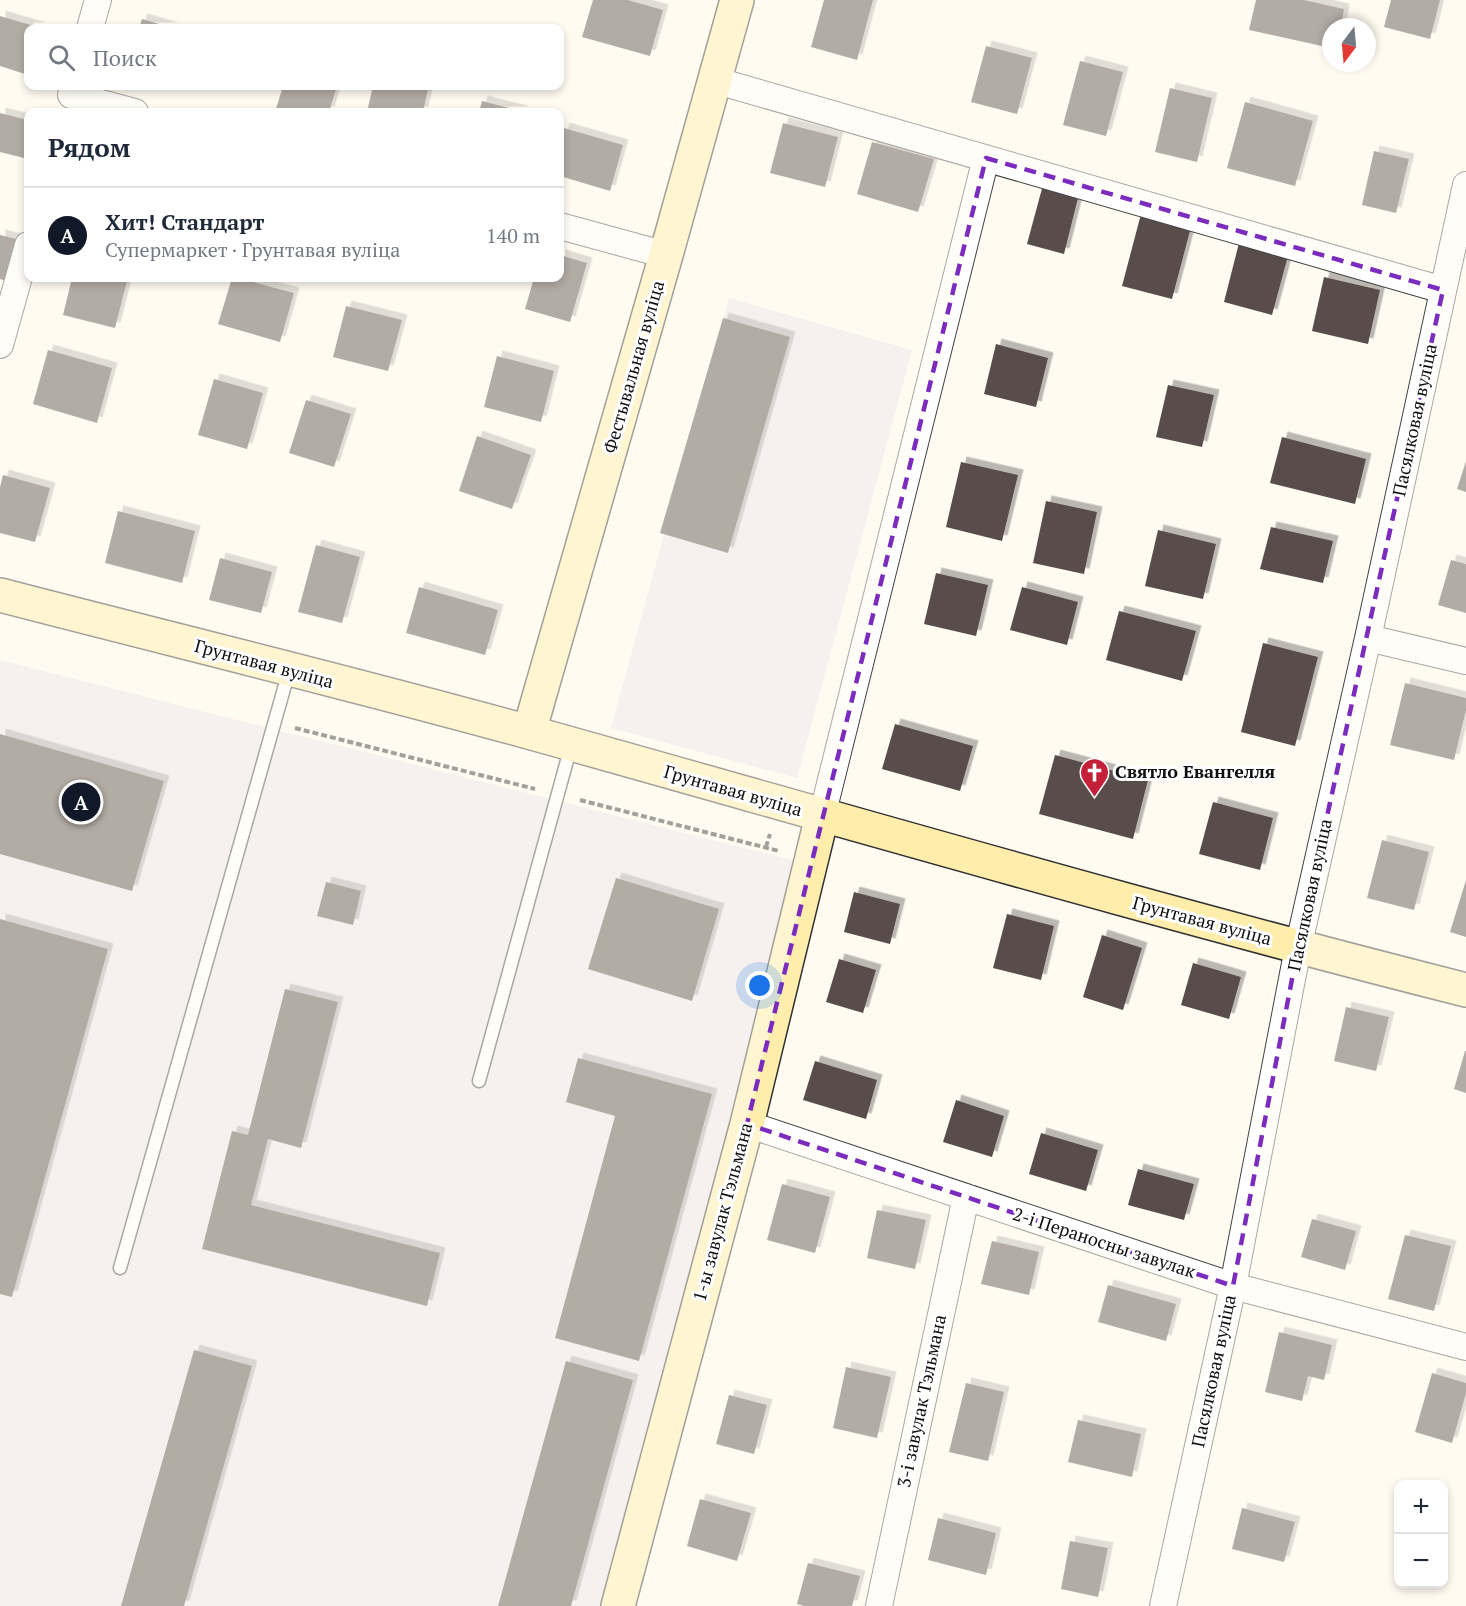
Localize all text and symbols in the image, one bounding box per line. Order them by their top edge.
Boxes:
north arrow [1322,18,1376,72]
search box [24,24,564,90]
icon: search [45,41,78,74]
text: Поиск [93,43,157,72]
text: Рядом [48,130,131,164]
text: Хит! Стандарт [105,207,264,236]
text: A [60,222,75,249]
text: 140 m [486,222,540,249]
text: Супермаркет · Грунтавая вуліца [105,236,400,263]
street label: Фестывальная вуліца [597,278,669,456]
street label: Пасялковая вуліца [1386,341,1442,498]
street label: Грунтавая вуліца [192,633,336,693]
church icon: Святло Евангелля [1078,756,1110,798]
street label: Грунтавая вуліца [661,759,805,821]
place label: Святло Евангелля [1115,759,1275,783]
pin: A [62,780,100,824]
street label: Пасялковая вуліца [1281,816,1337,973]
street label: Грунтавая вуліца [1130,890,1274,950]
your location [745,971,774,1000]
street label: 1-ы завулак Тэльмана [687,1120,757,1304]
street label: 2-і Пераносны завулак [1010,1201,1199,1283]
street label: Пасялковая вуліца [1185,1292,1241,1449]
street label: 3-і завулак Тэльмана [891,1312,951,1489]
map controls [1394,1480,1448,1588]
button: + [1394,1480,1448,1534]
button: − [1394,1534,1448,1588]

